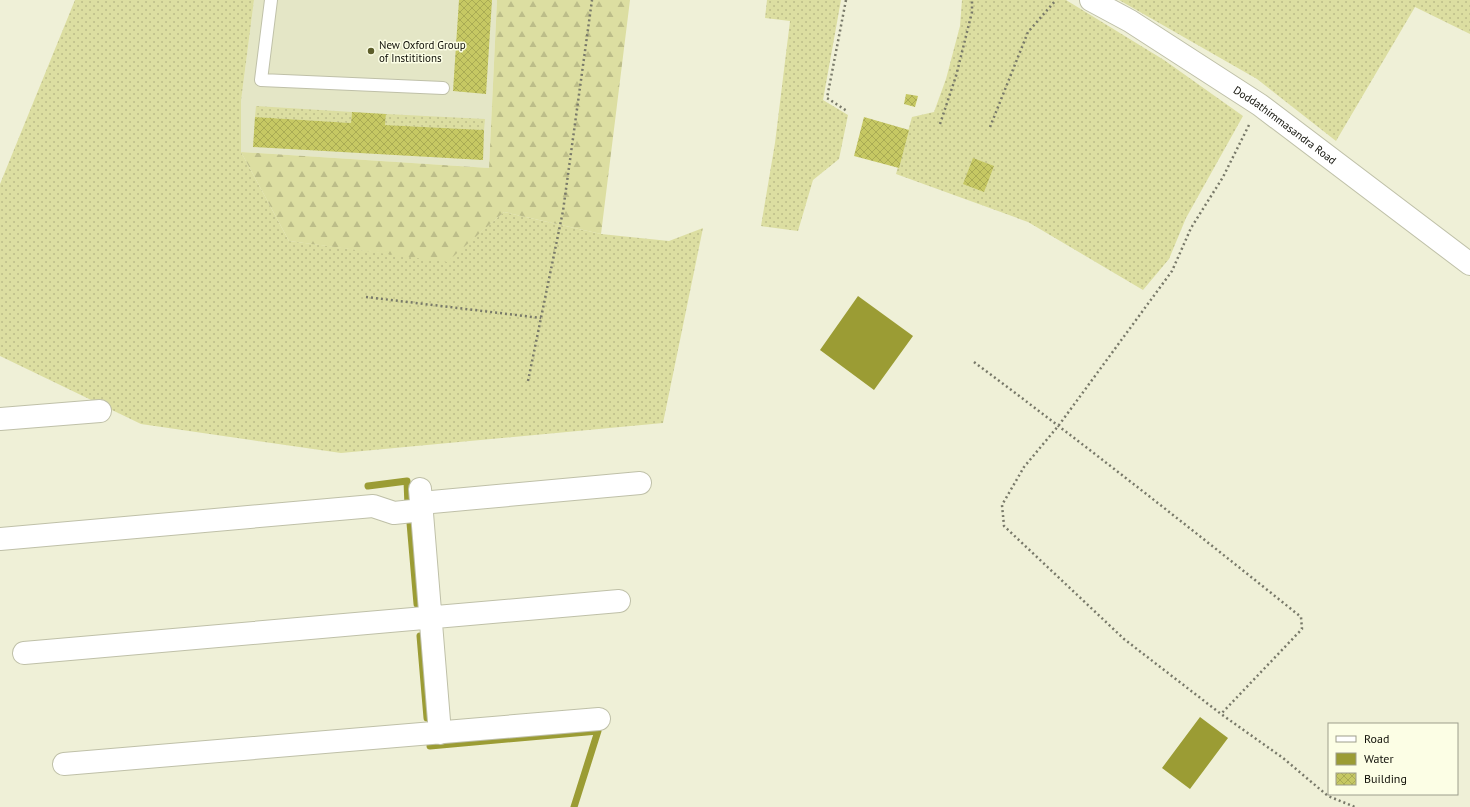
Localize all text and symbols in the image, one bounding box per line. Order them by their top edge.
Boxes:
place label: New Oxford Group of Instititions [379,38,466,65]
marker: New Oxford Group of Instititions [366,46,376,56]
street label: Doddathimmasandra Road [1231,83,1339,167]
legend [1328,723,1458,795]
text: Road [1364,731,1389,746]
text: Water [1364,751,1394,766]
text: Building [1364,771,1407,786]

